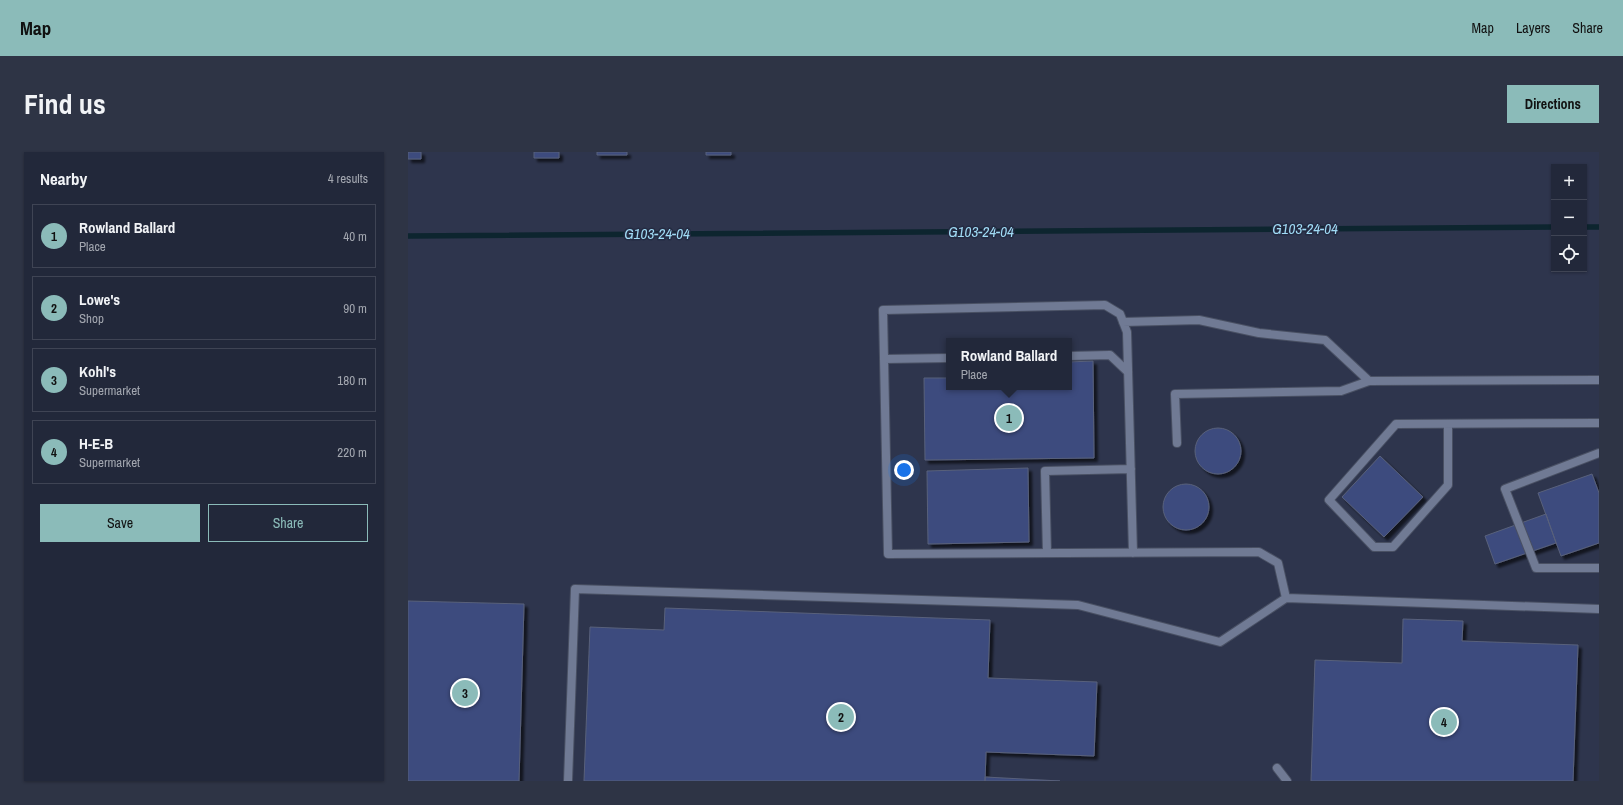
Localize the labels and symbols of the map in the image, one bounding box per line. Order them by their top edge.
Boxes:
water label: G103-24-04 [1272,218,1338,239]
water label: G103-24-04 [948,221,1014,242]
water label: G103-24-04 [624,223,690,244]
pin: 1 [996,403,1022,433]
your location [894,460,914,480]
pin: 3 [452,678,478,708]
pin: 2 [828,702,854,732]
pin: 4 [1431,707,1457,737]

